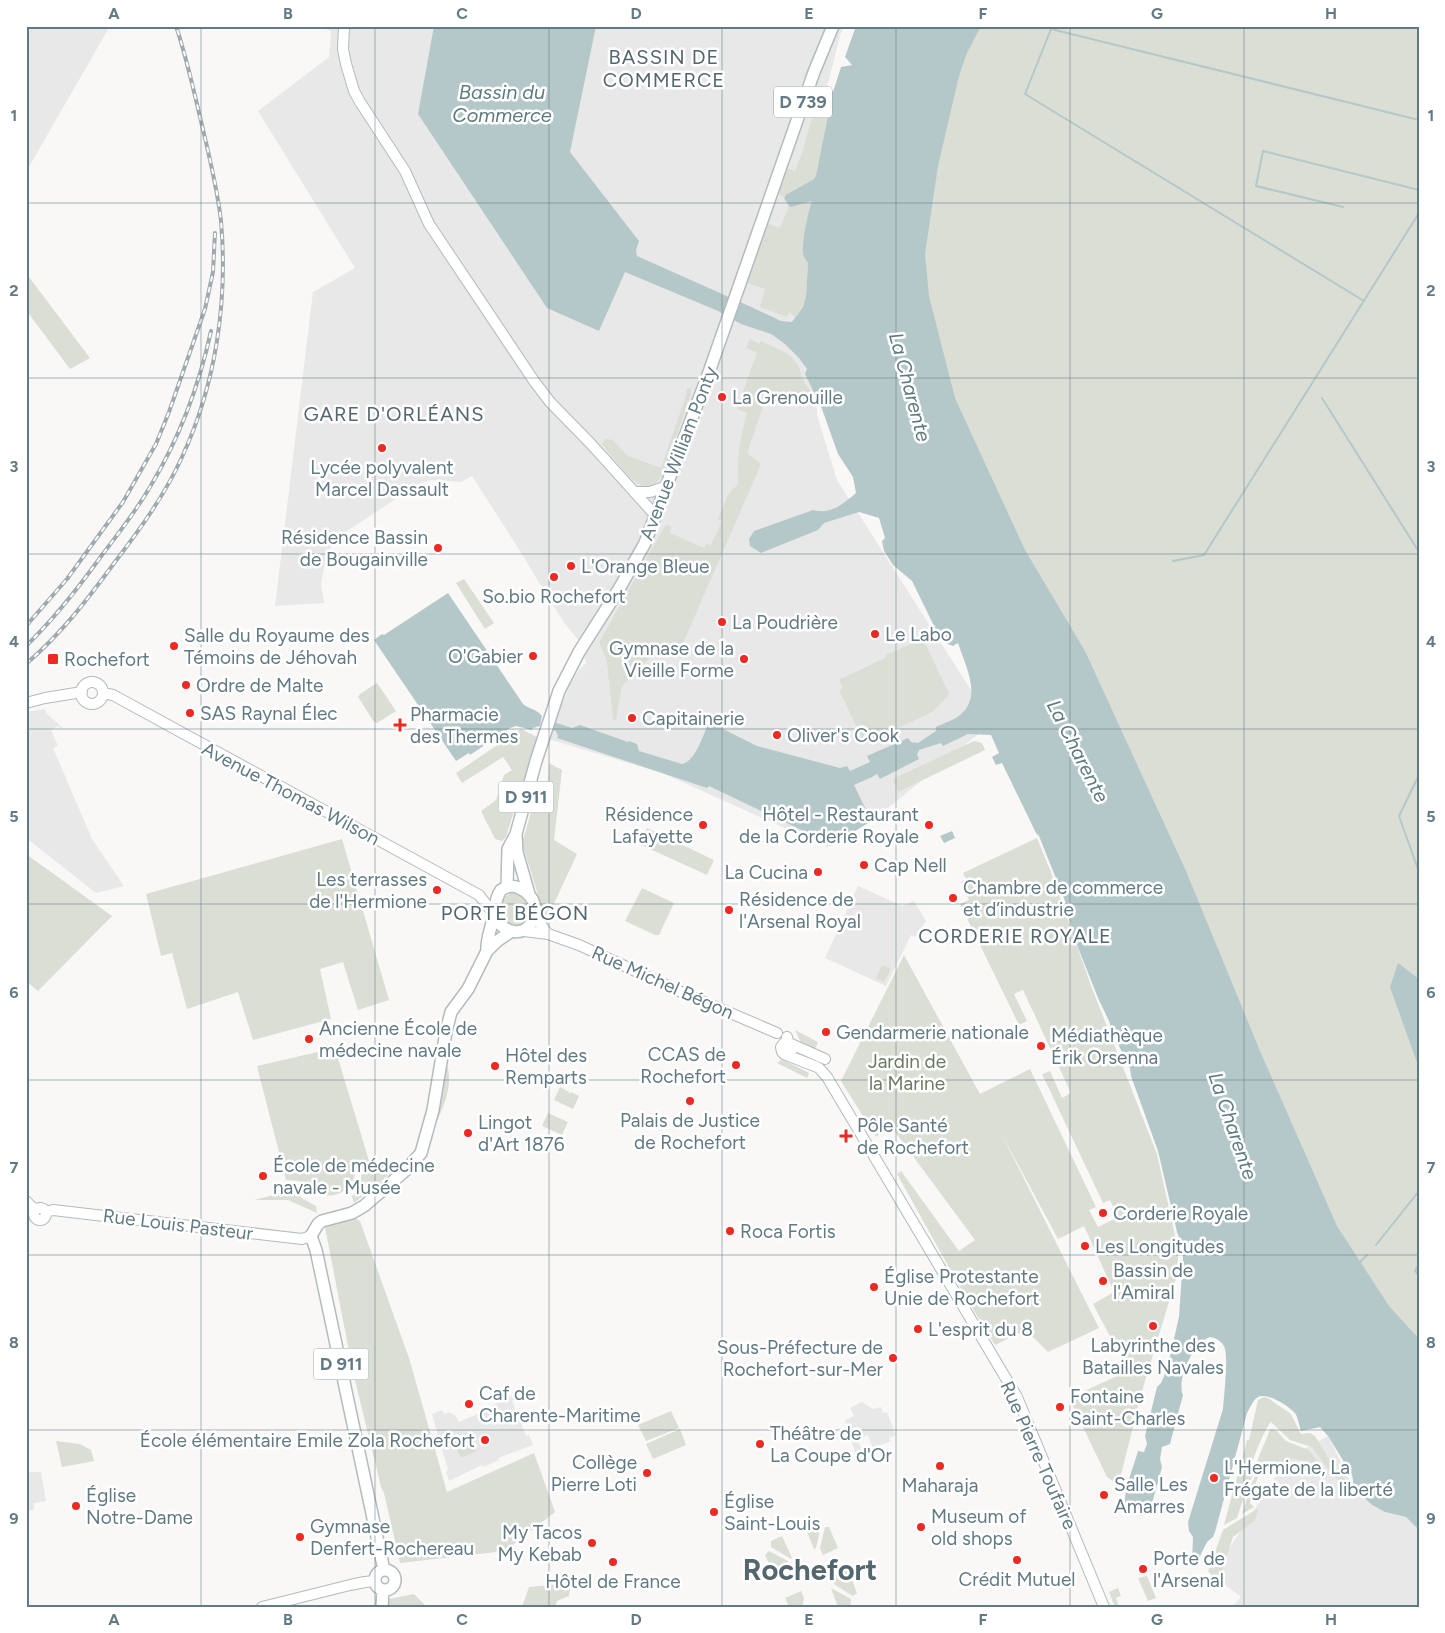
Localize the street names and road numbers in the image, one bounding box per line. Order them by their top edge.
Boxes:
road number: D 739 [774,86,832,118]
street label: Avenue William Ponty [635,363,722,543]
street label: Avenue Thomas Wilson [198,737,383,850]
road number: D 911 [498,782,554,812]
street label: Rue Michel Bégon [588,941,737,1024]
street label: Rue Louis Pasteur [102,1204,255,1245]
road number: D 911 [314,1348,368,1380]
street label: Rue Pierre Toufaire [995,1377,1082,1533]

